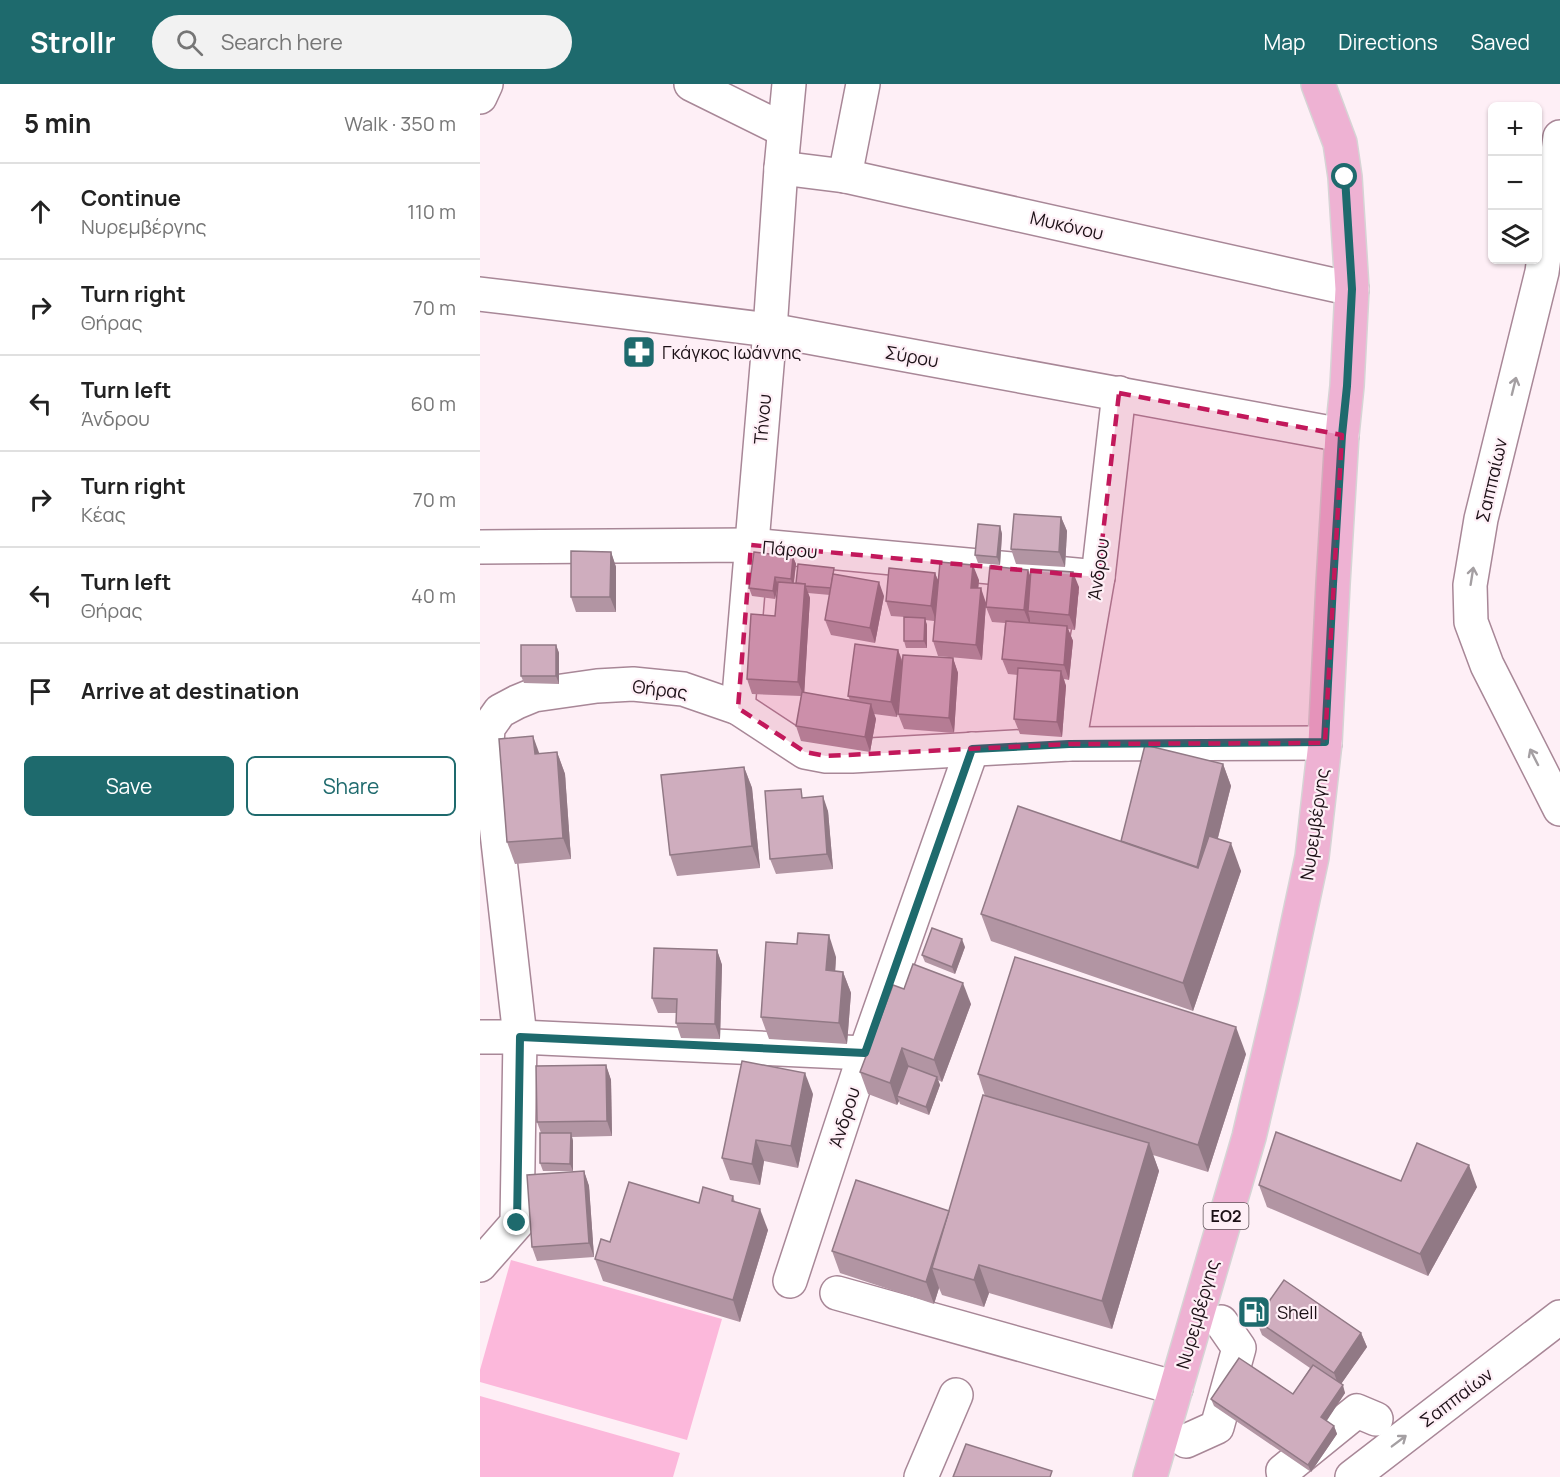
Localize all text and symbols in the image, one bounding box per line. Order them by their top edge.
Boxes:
search box [152,15,572,69]
text: Strollr [30,23,116,61]
icon: search [173,26,206,59]
text: Search here [221,27,343,57]
text: Map [1264,28,1305,56]
text: Directions [1338,28,1438,56]
text: Saved [1471,28,1530,56]
map controls [1488,102,1542,264]
button: + [1488,102,1542,156]
text: 5 min [24,105,91,141]
text: Walk · 350 m [344,110,456,137]
button: − [1488,156,1542,210]
route start [1331,163,1357,189]
text: Continue [81,183,181,213]
icon: ahead [24,195,57,228]
text: 110 m [407,198,456,225]
street label: Μυκόνου [1028,205,1106,245]
button: layers [1488,210,1542,264]
text: Νυρεμβέργης [81,213,207,240]
text: Turn right [81,279,186,309]
icon: right [24,291,57,324]
text: 70 m [413,294,456,321]
text: Θήρας [81,309,143,336]
pharmacy icon: Γκάγκος Ιωάννης [621,334,657,370]
street label: Σύρου [883,339,941,373]
place label: Γκάγκος Ιωάννης [662,340,801,364]
text: Turn left [81,375,171,405]
one-way arrow [1508,376,1520,395]
icon: left [24,387,57,420]
text: 60 m [410,390,456,417]
street label: Τήνου [748,393,776,445]
text: Άνδρου [81,405,150,432]
street label: Σαππαίων [1470,436,1512,524]
text: Turn right [81,471,186,501]
icon: right [24,483,57,516]
text: 70 m [413,486,456,513]
text: Κέας [81,501,126,528]
street label: Πάρου [761,535,819,563]
street label: Άνδρου [1082,537,1114,601]
one-way arrow [1466,566,1477,586]
text: Turn left [81,567,171,597]
icon: left [24,579,57,612]
text: 40 m [411,582,456,609]
text: Θήρας [81,597,143,624]
street label: Θήρας [631,674,689,704]
icon: arrive [24,675,57,708]
text: Arrive at destination [81,676,299,706]
one-way arrow [1527,748,1539,766]
button: Save [24,756,234,816]
button: Share [246,756,456,816]
street label: Νυρεμβέργης [1294,766,1334,882]
street label: Άνδρου [823,1084,865,1150]
road number: ΕΟ2 [1204,1203,1248,1229]
route end [503,1209,529,1235]
street label: Νυρεμβέργης [1170,1256,1224,1372]
fuel station icon: Shell [1236,1294,1272,1330]
place label: Shell [1277,1300,1318,1324]
street label: Σαππαίων [1415,1362,1497,1432]
one-way arrow [1390,1435,1406,1448]

